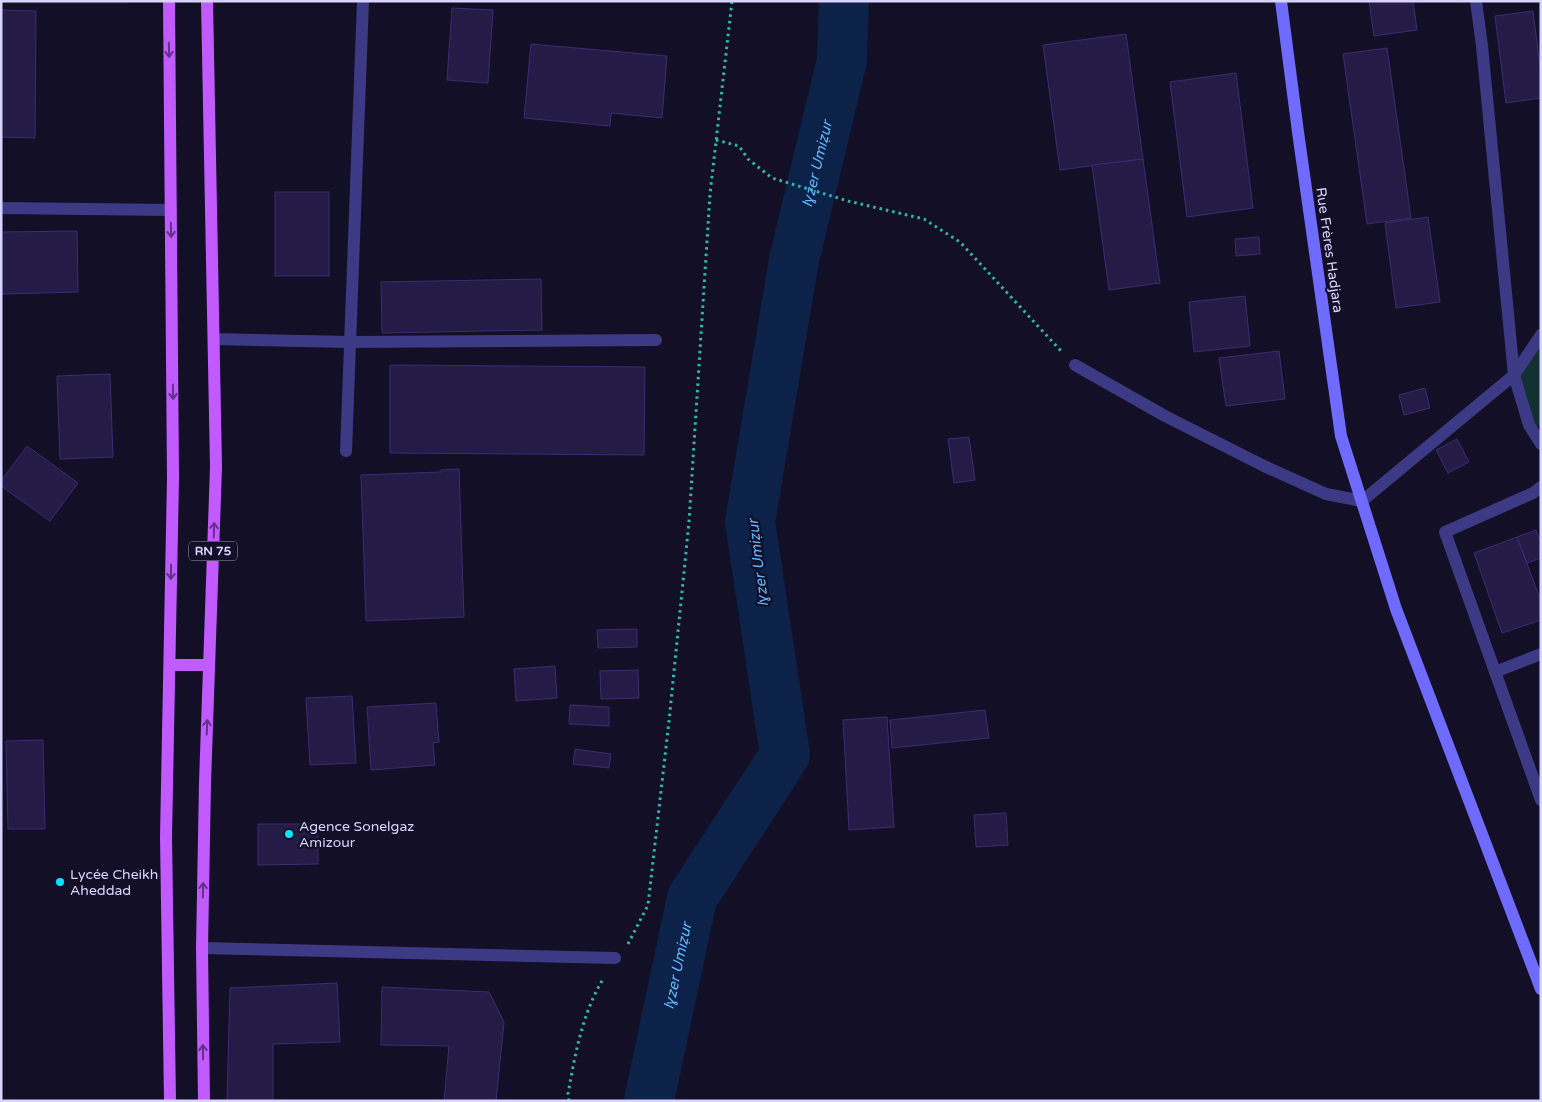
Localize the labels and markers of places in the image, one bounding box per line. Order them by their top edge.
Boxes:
place label: Agence Sonelgaz Amizour [299,818,414,851]
marker: Agence Sonelgaz Amizour [283,828,295,840]
place label: Lycée Cheikh Aheddad [70,866,158,899]
marker: Lycée Cheikh Aheddad [54,876,66,888]

